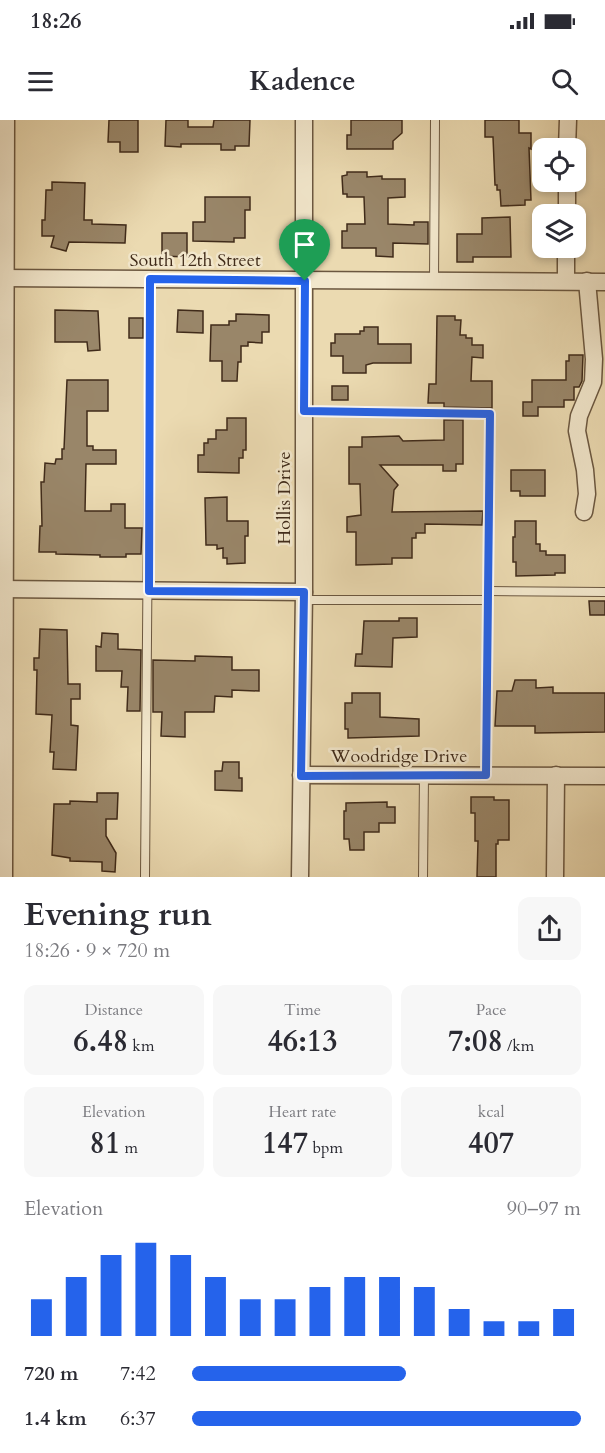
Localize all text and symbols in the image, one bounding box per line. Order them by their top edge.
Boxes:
text: 18:26 [30,6,81,36]
text: Kadence [249,63,356,100]
icon: menu [24,65,57,98]
icon: search [548,65,581,98]
map controls [532,138,586,258]
button: locate [532,138,586,192]
button: layers [532,204,586,258]
pin [279,219,330,281]
icon: arrive [288,228,321,261]
street label: South 12th Street [129,248,261,273]
street label: Hollis Drive [272,451,297,545]
street label: Woodridge Drive [330,744,467,769]
text: Evening run [24,892,212,937]
button: share [518,897,581,960]
text: 18:26 · 9 × 720 m [24,937,170,964]
text: Distance [85,999,143,1021]
text: Time [284,999,321,1021]
text: Pace [476,999,507,1021]
text: 6.48 [73,1021,128,1062]
text: 46:13 [267,1021,338,1062]
text: 7:08 [448,1021,503,1062]
text: km [128,1035,154,1057]
text: /km [503,1035,534,1057]
text: Elevation [82,1101,146,1123]
text: Heart rate [269,1101,336,1123]
text: kcal [478,1101,505,1123]
text: 81 [90,1123,120,1164]
text: 147 [262,1123,308,1164]
text: 407 [468,1123,514,1164]
text: m [120,1137,138,1159]
text: bpm [308,1137,343,1159]
text: Elevation [24,1195,103,1222]
text: 90–97 m [507,1195,581,1222]
text: 720 m [24,1360,79,1387]
text: 7:42 [120,1360,156,1387]
text: 1.4 km [24,1405,87,1432]
text: 6:37 [120,1405,156,1432]

